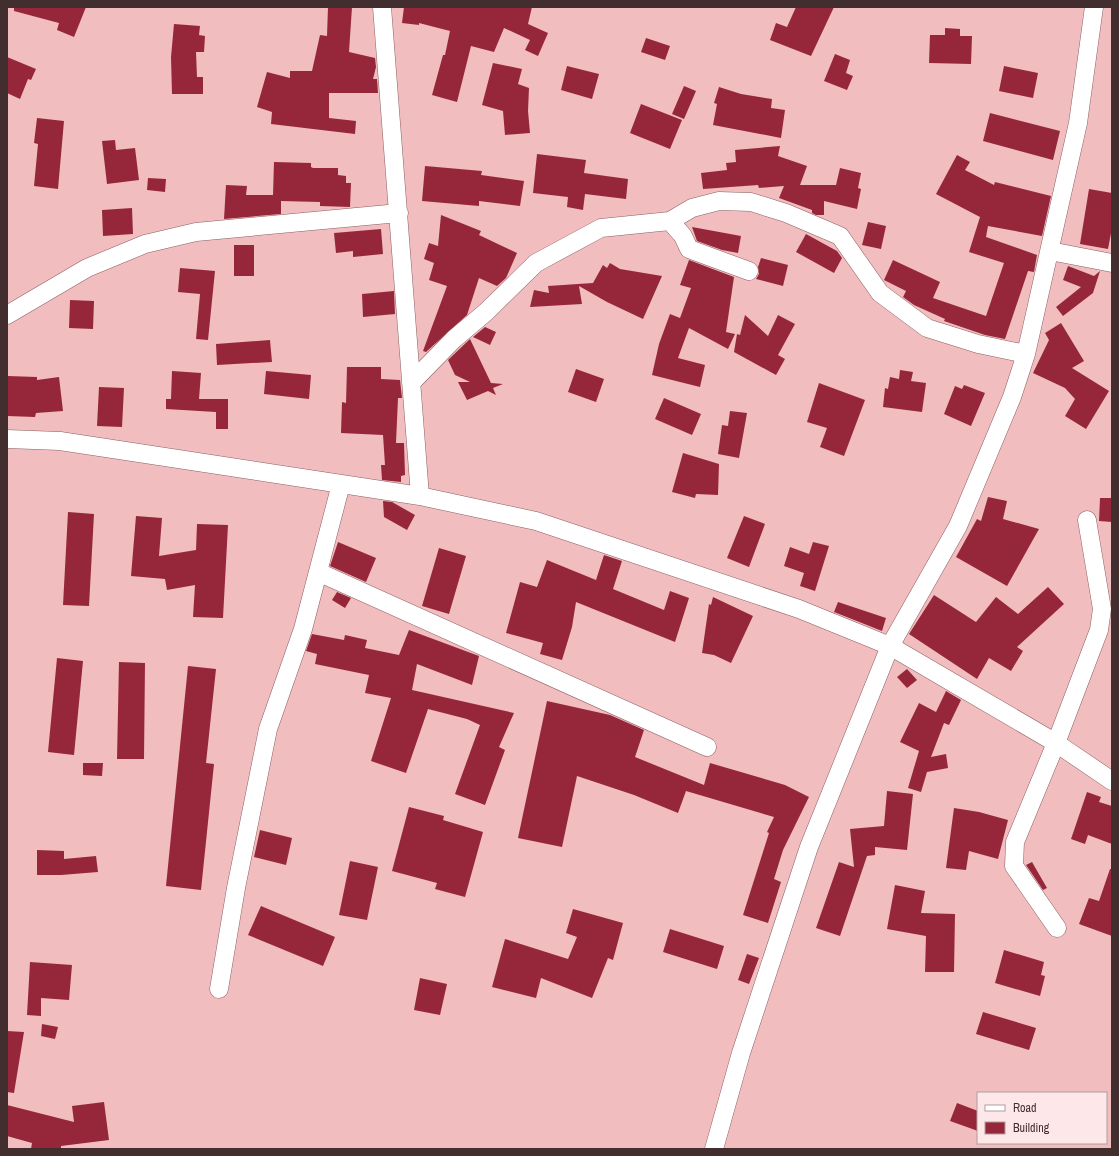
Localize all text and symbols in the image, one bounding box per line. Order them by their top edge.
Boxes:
legend [977,1092,1107,1144]
text: Road [1013,1100,1037,1116]
text: Building [1013,1120,1050,1136]

